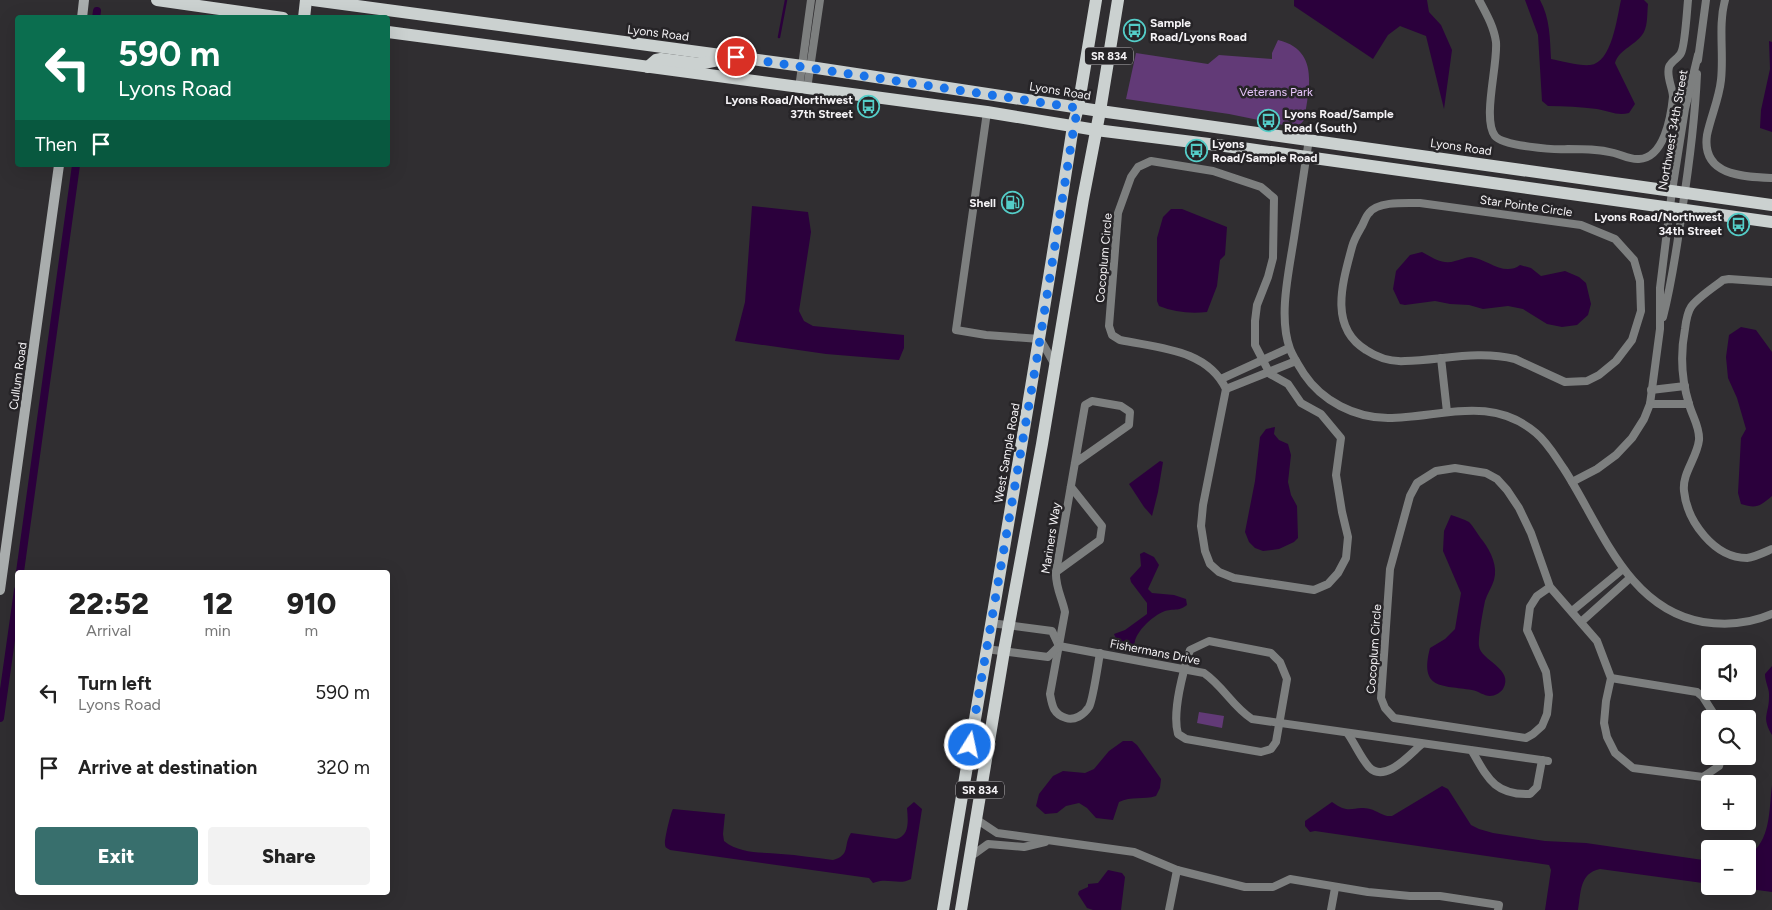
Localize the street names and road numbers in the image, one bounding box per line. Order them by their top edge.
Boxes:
street label: Lyons Road [626,22,690,44]
road number: SR 834 [1085,48,1133,64]
street label: Northwest 34th Street [1656,68,1691,191]
street label: Lyons Road [1028,79,1092,103]
street label: Lyons Road [1429,136,1493,158]
street label: Star Pointe Circle [1479,193,1574,219]
street label: Cocoplum Circle [1093,212,1115,303]
street label: Cullum Road [6,341,30,411]
street label: West Sample Road [991,402,1023,504]
street label: Mariners Way [1038,501,1064,575]
street label: Cocoplum Circle [1364,603,1384,694]
street label: Fishermans Drive [1109,636,1202,668]
road number: SR 834 [956,782,1004,798]

